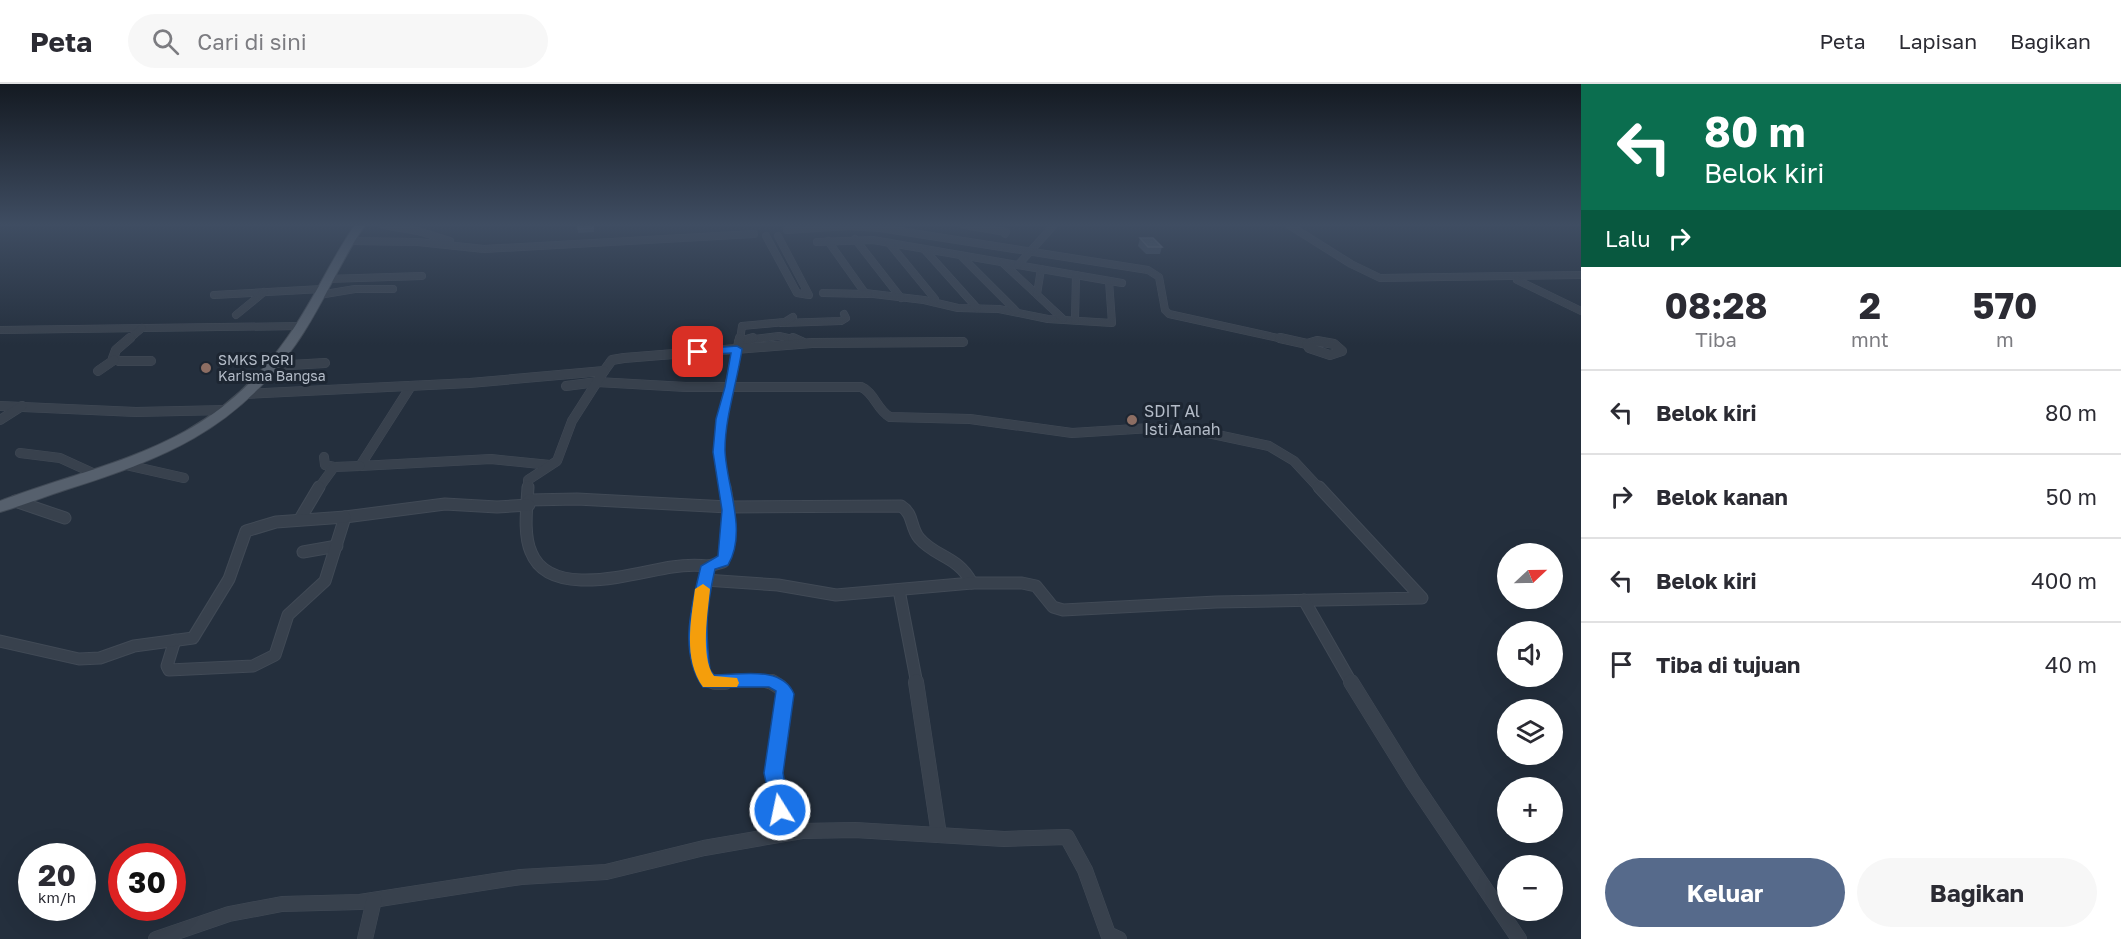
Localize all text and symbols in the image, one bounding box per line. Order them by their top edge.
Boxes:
search box [128,14,548,68]
text: Peta [30,25,92,58]
icon: search [149,25,182,58]
text: Cari di sini [197,28,307,55]
text: Peta [1820,28,1866,54]
text: Lapisan [1899,28,1977,54]
text: Bagikan [2010,28,2091,54]
text: 80 m [1704,106,1805,156]
icon: left [1605,108,1683,186]
text: Belok kiri [1704,157,1825,189]
icon: right [1663,222,1696,255]
text: Lalu [1605,225,1651,252]
text: 08:28 [1665,284,1768,327]
text: 2 [1859,284,1881,327]
text: 570 [1972,284,2037,327]
pin [672,326,723,377]
text: Tiba [1695,327,1737,351]
text: mnt [1851,327,1889,351]
text: m [1996,327,2014,351]
icon: arrive [681,335,714,368]
place label: SMKS PGRI Karisma Bangsa [218,351,326,384]
marker: SMKS PGRI Karisma Bangsa [199,361,213,375]
icon: left [1605,396,1638,429]
text: Belok kiri [1656,399,1757,426]
text: 80 m [2045,399,2097,426]
place label: SDIT Al Isti Aanah [1144,401,1221,439]
marker: SDIT Al Isti Aanah [1125,413,1139,427]
icon: right [1605,480,1638,513]
text: Belok kanan [1656,483,1788,510]
text: 50 m [2046,483,2097,510]
north arrow [1497,543,1563,609]
map controls [1497,543,1563,921]
icon: left [1605,564,1638,597]
text: Belok kiri [1656,567,1757,594]
text: 400 m [2031,567,2097,594]
button: sound [1497,621,1563,687]
icon: arrive [1605,648,1638,681]
text: Tiba di tujuan [1656,651,1800,678]
text: 40 m [2045,651,2097,678]
button: layers [1497,699,1563,765]
button: + [1497,777,1563,843]
position arrow [748,778,812,842]
speed limit sign: 30 [108,843,186,921]
button: − [1497,855,1563,921]
text: 20 [38,857,76,893]
button: Keluar [1605,858,1845,927]
button: Bagikan [1857,858,2097,927]
text: km/h [38,888,76,906]

